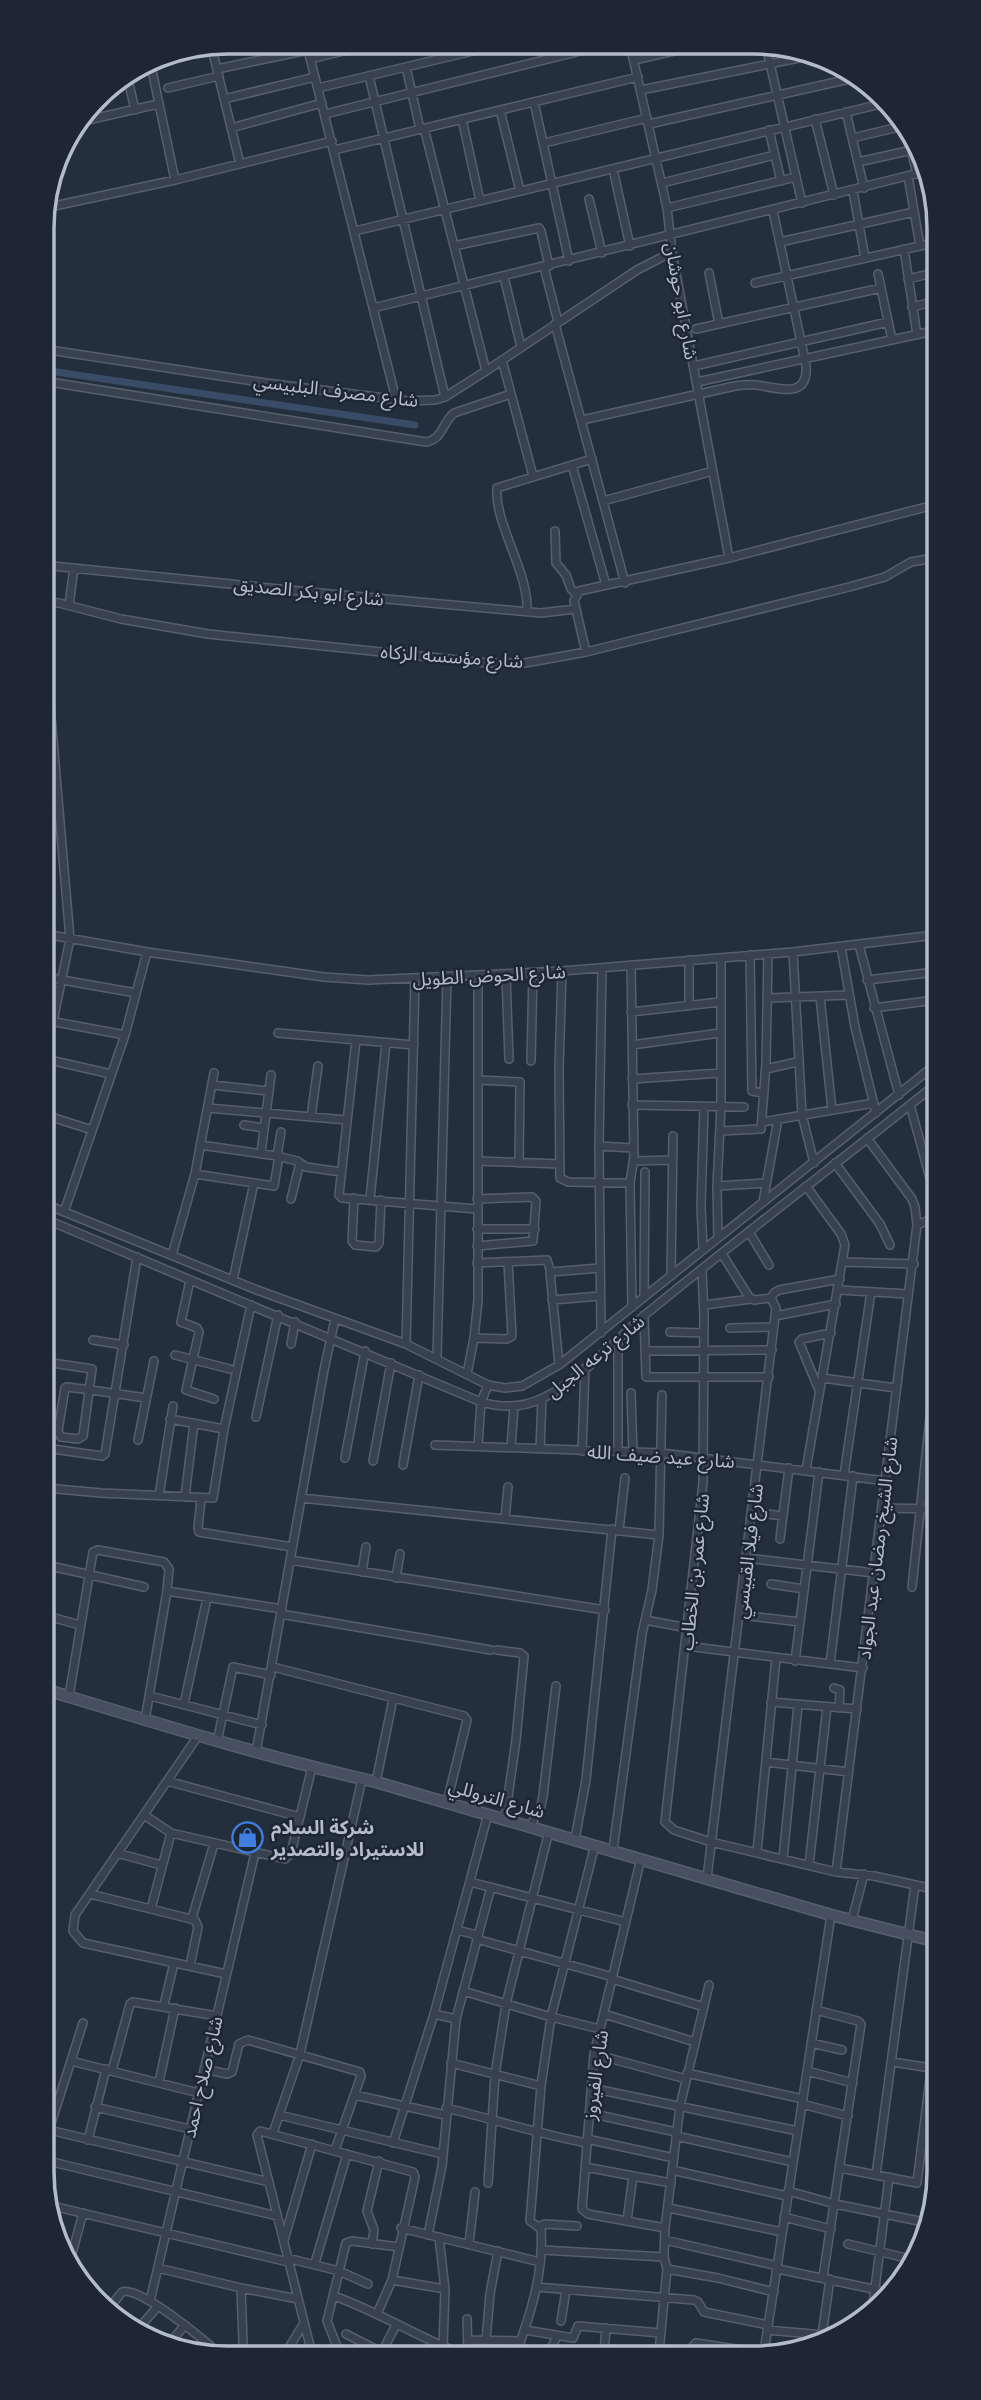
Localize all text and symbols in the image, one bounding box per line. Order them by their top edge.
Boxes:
street label: شارع ابو حوشان [658,240,704,362]
street label: شارع مصرف البلبيسي [252,368,420,415]
street label: شارع ابو بكر الصديق [232,571,385,613]
street label: شارع مؤسسه الزكاه [380,639,524,675]
street label: شارع الحوض الطويل [412,959,566,993]
street label: شارع ترعه الجبل [541,1309,651,1405]
street label: شارع الشيخ رمضان عبد الجواد [851,1435,906,1661]
street label: شارع عيد ضيف الله [586,1439,736,1475]
street label: شارع فيلا القبيسي [728,1482,772,1621]
street label: شارع عمر بن الخطاب [674,1492,716,1652]
street label: شارع التروللي [445,1773,548,1826]
place label: شركة السلام للاستيراد والتصدير [270,1815,424,1861]
shop icon: شركة السلام للاستيراد والتصدير [231,1821,265,1855]
street label: شارع صلاح احمد [176,2014,230,2141]
street label: شارع الفيروز [577,2028,615,2123]

